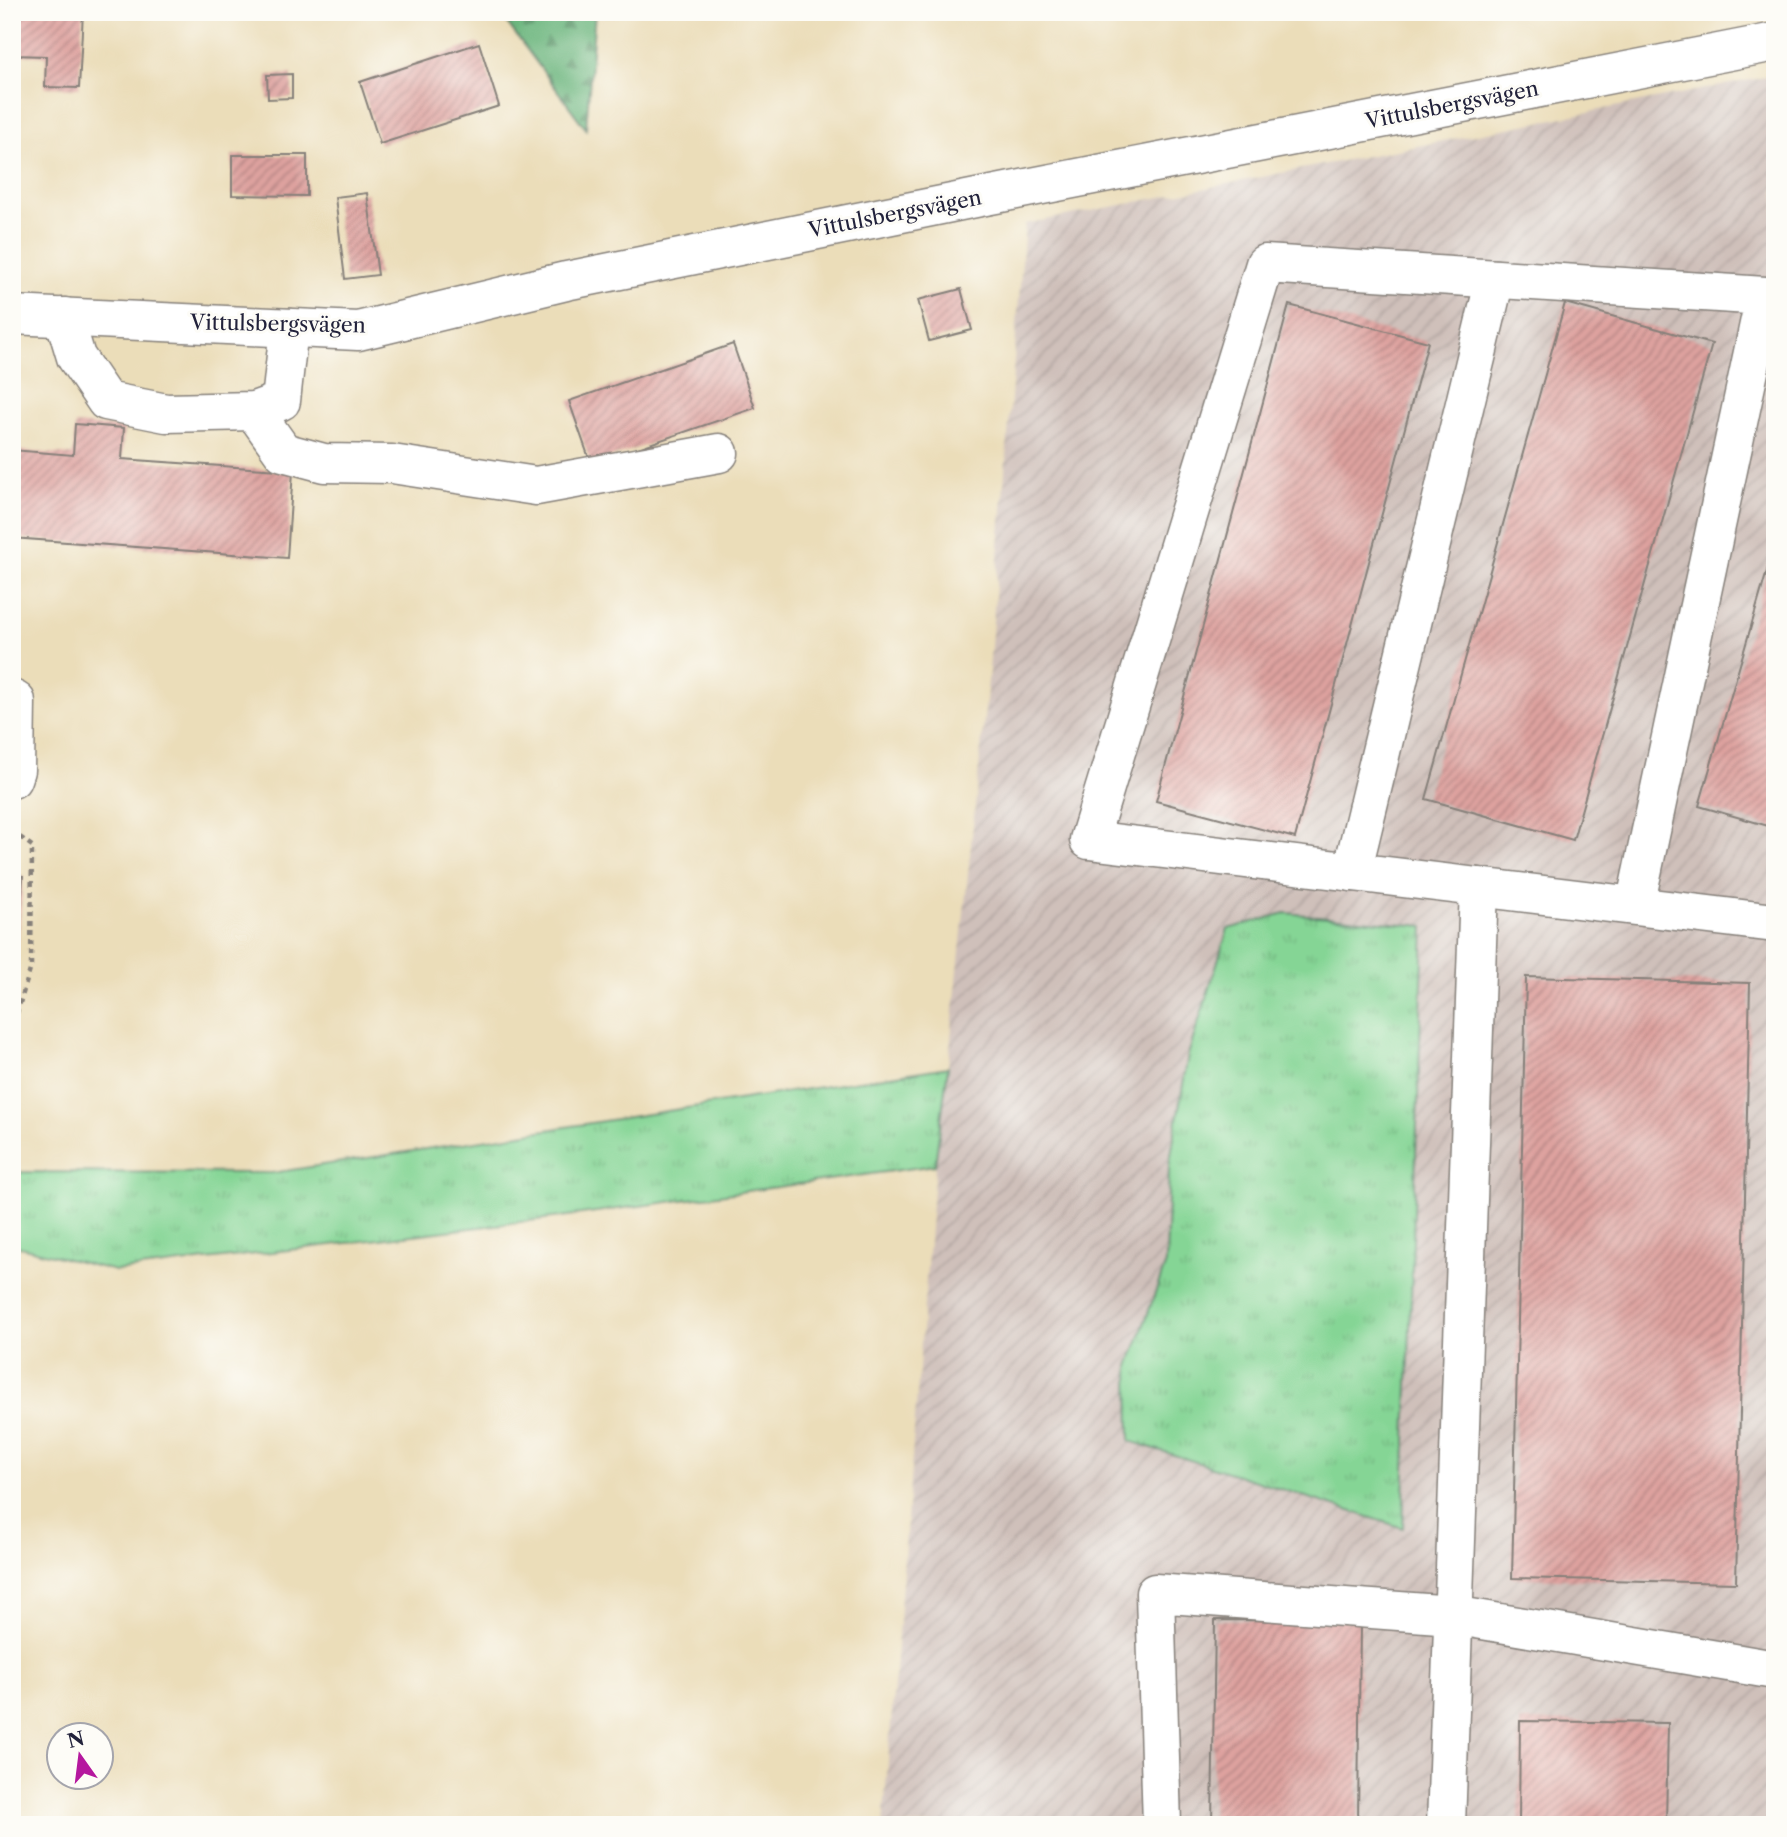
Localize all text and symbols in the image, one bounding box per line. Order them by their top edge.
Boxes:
street label: Vittulsbergsvägen [1362,75,1541,134]
street label: Vittulsbergsvägen [805,184,984,243]
street label: Vittulsbergsvägen [189,309,366,338]
north arrow [46,1722,116,1792]
text: N [65,1727,87,1753]

